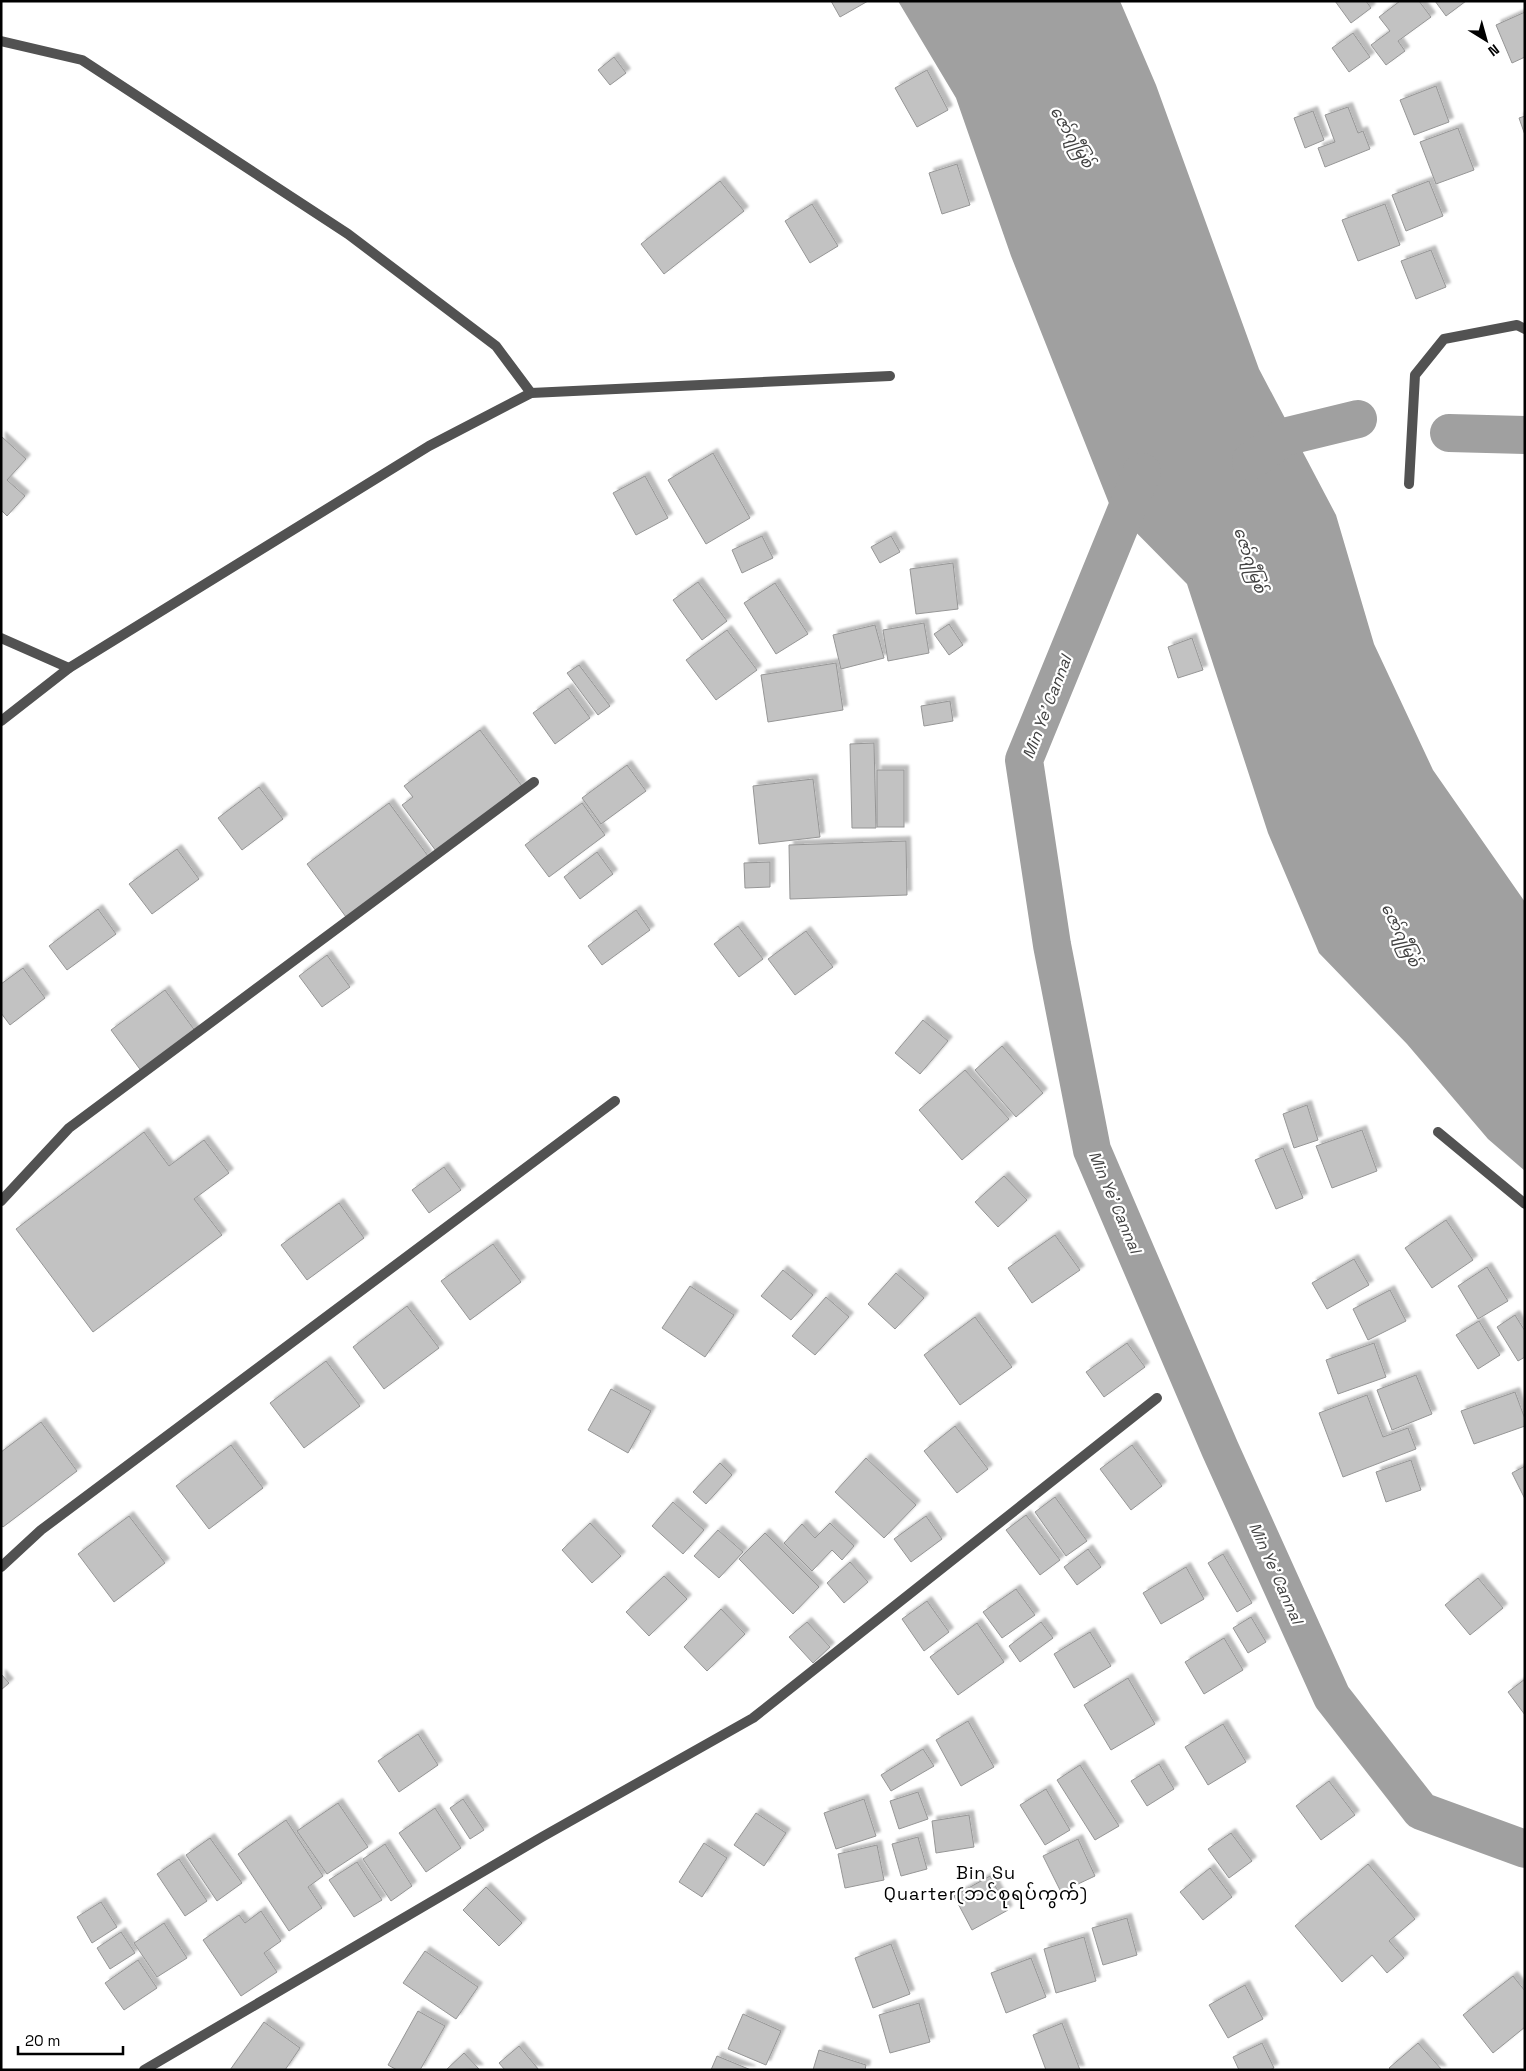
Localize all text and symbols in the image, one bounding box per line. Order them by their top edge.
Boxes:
north arrow [1461,15,1511,65]
text: N [1485,40,1503,60]
water label: ဇော်ဂျီမြစ် [1043,102,1100,174]
water label: ဇော်ဂျီမြစ် [1226,524,1272,598]
water label: Min Ye' Cannal [1018,650,1077,762]
water label: ဇော်ဂျီမြစ် [1374,899,1427,973]
water label: Min Ye' Cannal [1084,1148,1147,1258]
water label: Min Ye' Cannal [1244,1519,1309,1629]
district label: Bin Su Quarter(ဘင်စုရပ်ကွက်) [884,1861,1088,1909]
scale bar [18,2024,122,2056]
text: 20 m [25,2031,60,2050]

